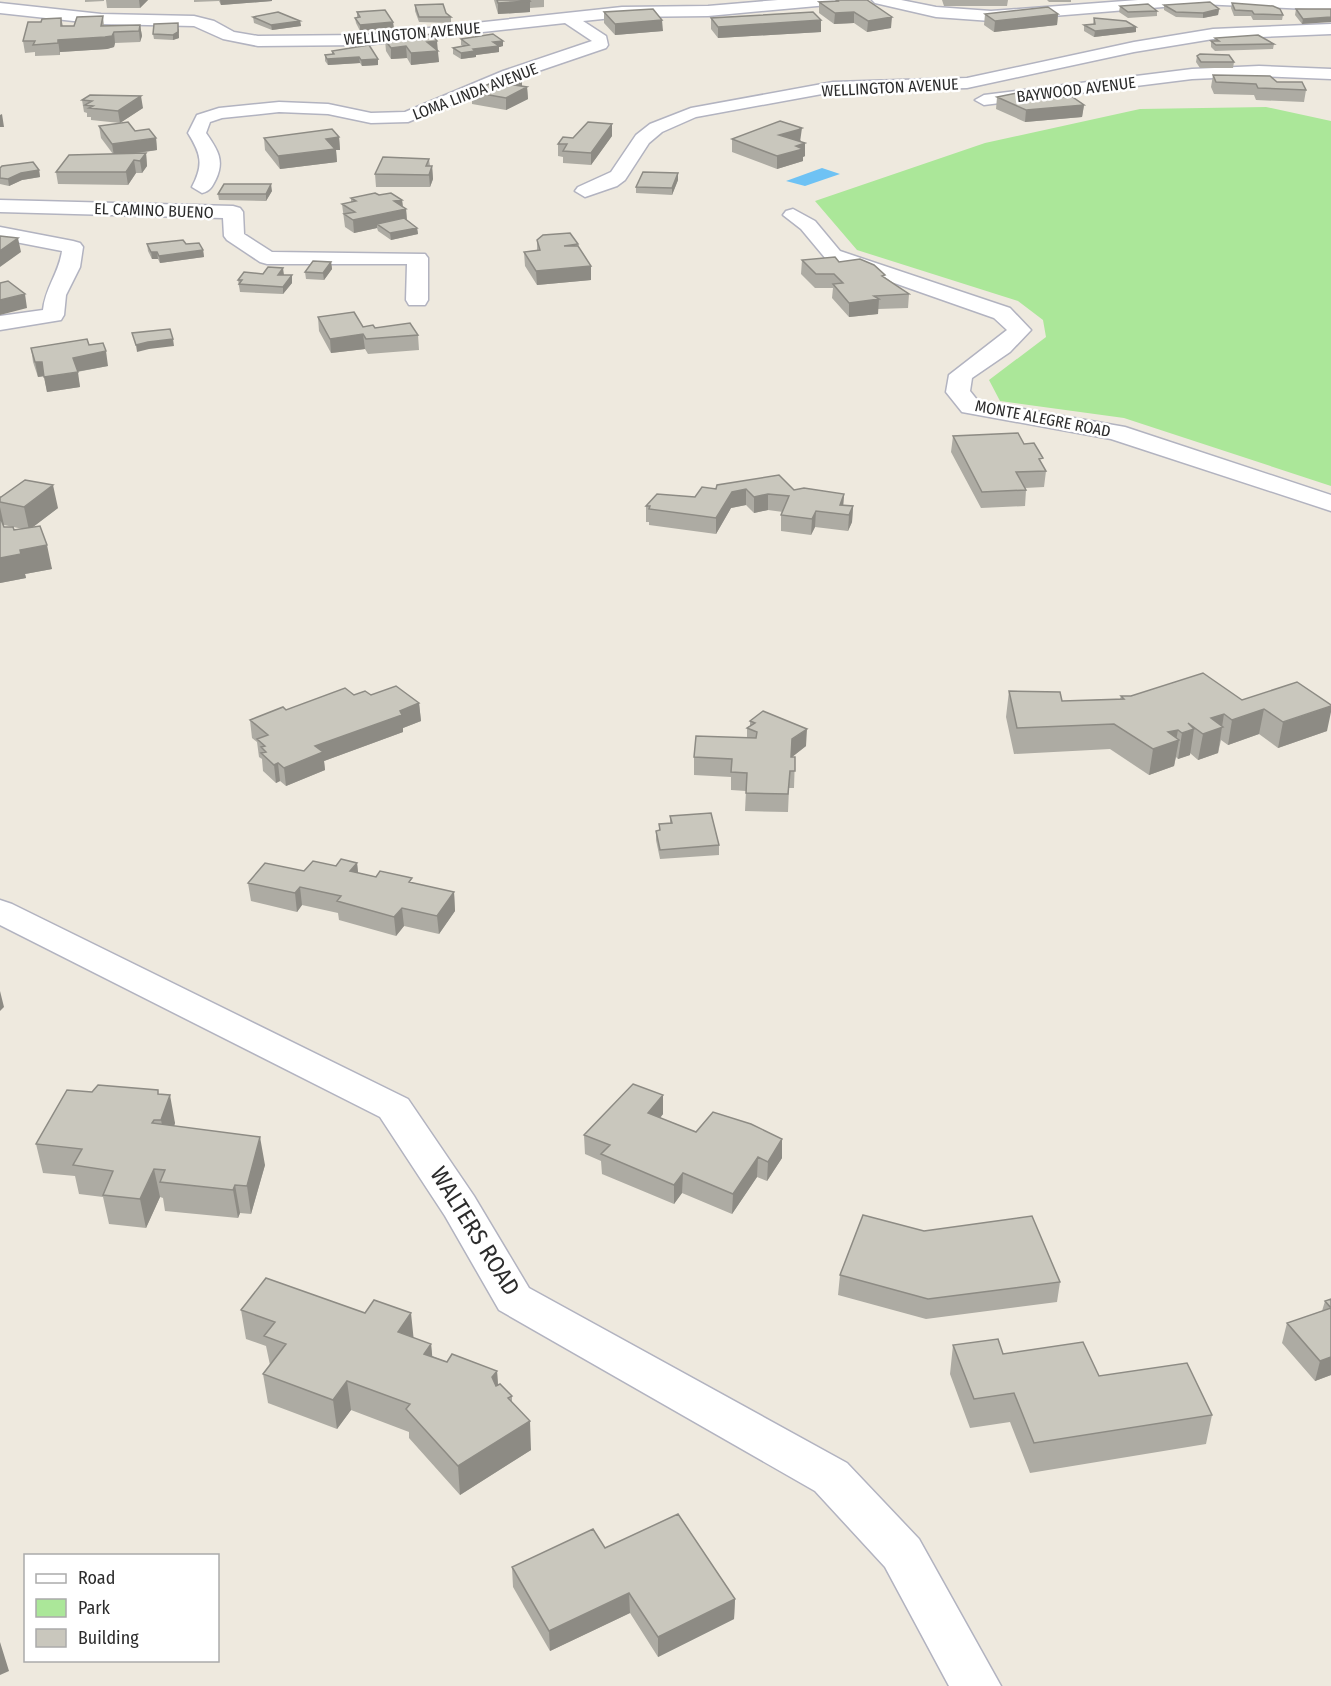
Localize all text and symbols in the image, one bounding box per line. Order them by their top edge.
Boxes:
street label: WELLINGTON AVENUE [343,18,481,49]
street label: LOMA LINDA AVENUE [410,59,540,124]
street label: BAYWOOD AVENUE [1015,73,1137,106]
street label: WELLINGTON AVENUE [821,74,959,101]
street label: EL CAMINO BUENO [94,199,214,222]
street label: MONTE ALEGRE ROAD [973,396,1112,441]
street label: WALTERS ROAD [424,1162,526,1300]
legend [24,1554,219,1662]
text: Road [78,1567,115,1589]
text: Park [78,1597,111,1619]
text: Building [78,1627,139,1649]

